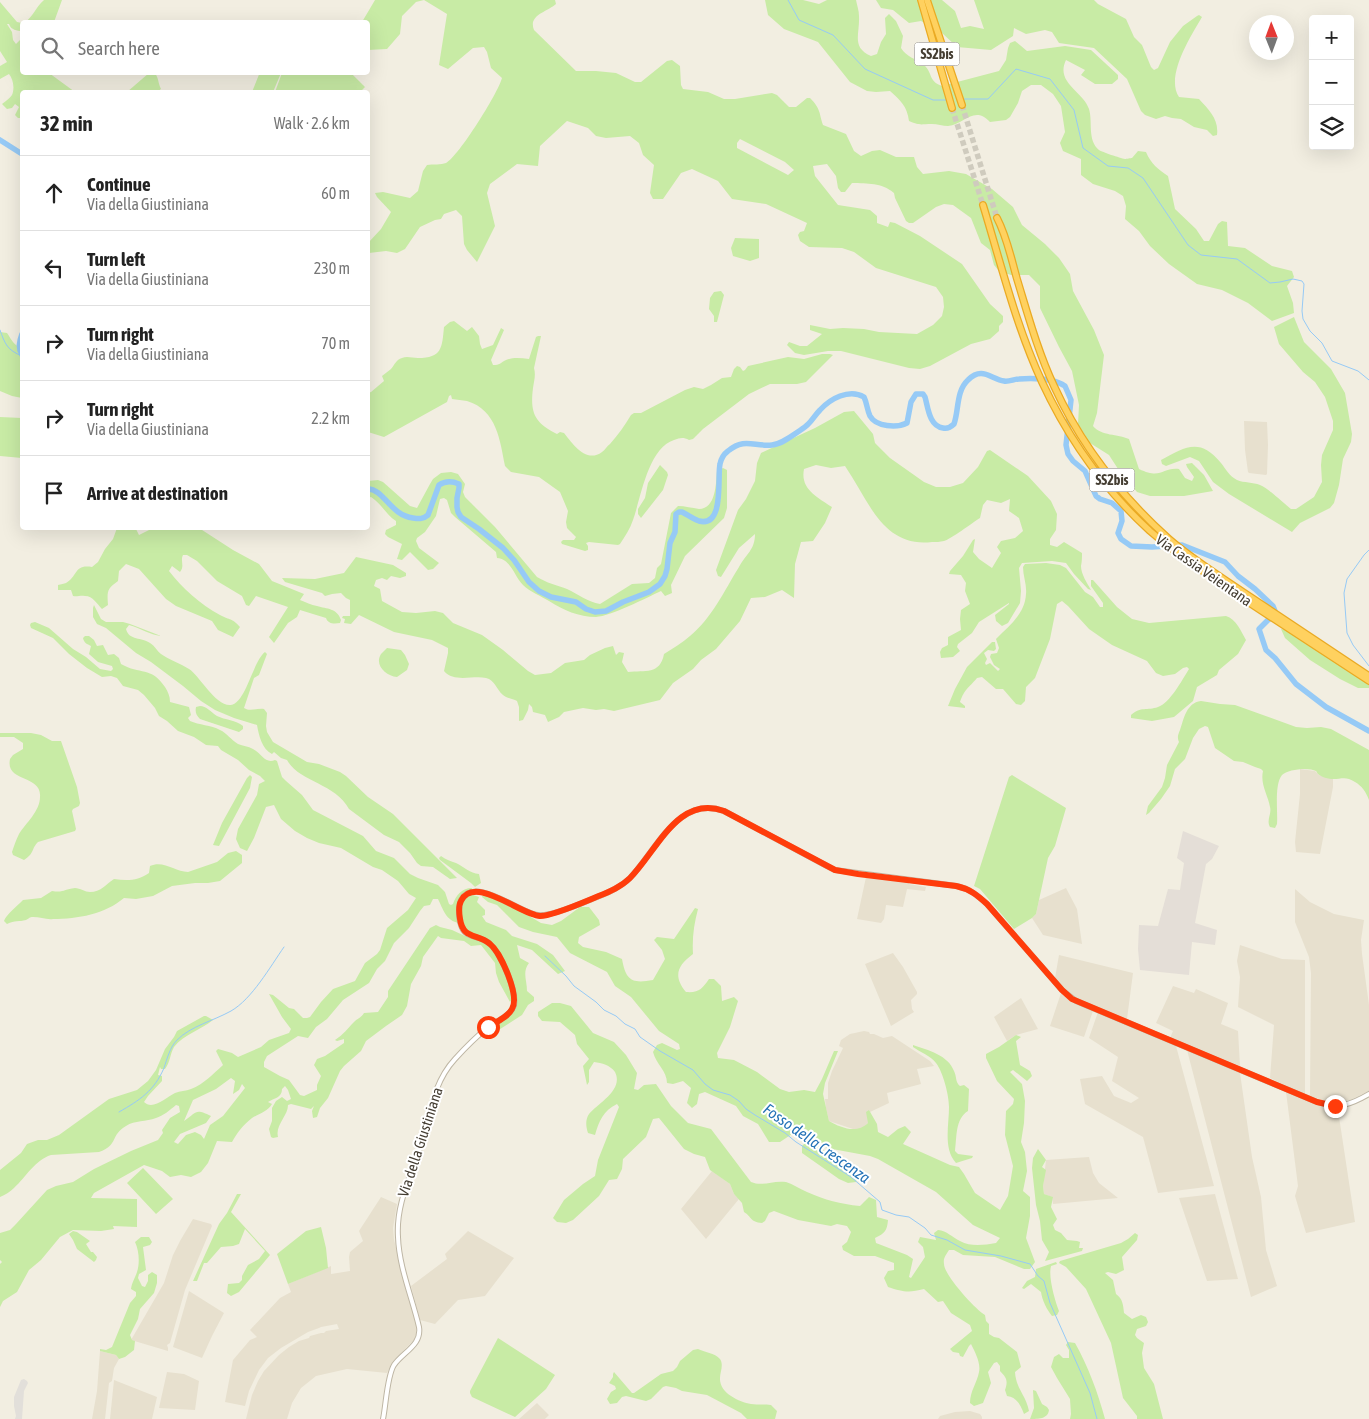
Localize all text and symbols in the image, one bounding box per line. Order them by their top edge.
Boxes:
north arrow [1249,15,1294,60]
map controls [1309,15,1354,150]
button: + [1309,15,1354,60]
search box [20,20,370,75]
icon: search [38,34,66,62]
text: Search here [78,37,160,59]
road number: SS2bis [914,42,960,66]
button: − [1309,60,1354,105]
button: layers [1309,105,1354,150]
text: 32 min [40,111,93,135]
text: Walk · 2.6 km [274,114,350,132]
text: Continue [87,173,151,195]
icon: ahead [40,179,68,207]
text: 60 m [321,184,350,202]
text: Via della Giustiniana [87,195,209,213]
text: Turn left [87,248,145,270]
icon: left [40,254,68,282]
text: 230 m [314,259,350,277]
text: Via della Giustiniana [87,270,209,288]
text: Turn right [87,323,154,345]
icon: right [40,329,68,357]
text: 70 m [321,334,350,352]
text: Via della Giustiniana [87,345,209,363]
text: Turn right [87,398,154,420]
icon: right [40,404,68,432]
text: 2.2 km [311,409,350,427]
text: Via della Giustiniana [87,420,209,438]
road number: SS2bis [1090,468,1134,492]
icon: arrive [40,479,68,507]
text: Arrive at destination [87,482,228,504]
street label: Via Cassia Veientana [1153,531,1255,610]
route start [477,1016,500,1039]
street label: Via della Giustiniana [394,1085,446,1199]
route end [1324,1095,1347,1118]
water label: Fosso della Crescenza [760,1100,874,1187]

